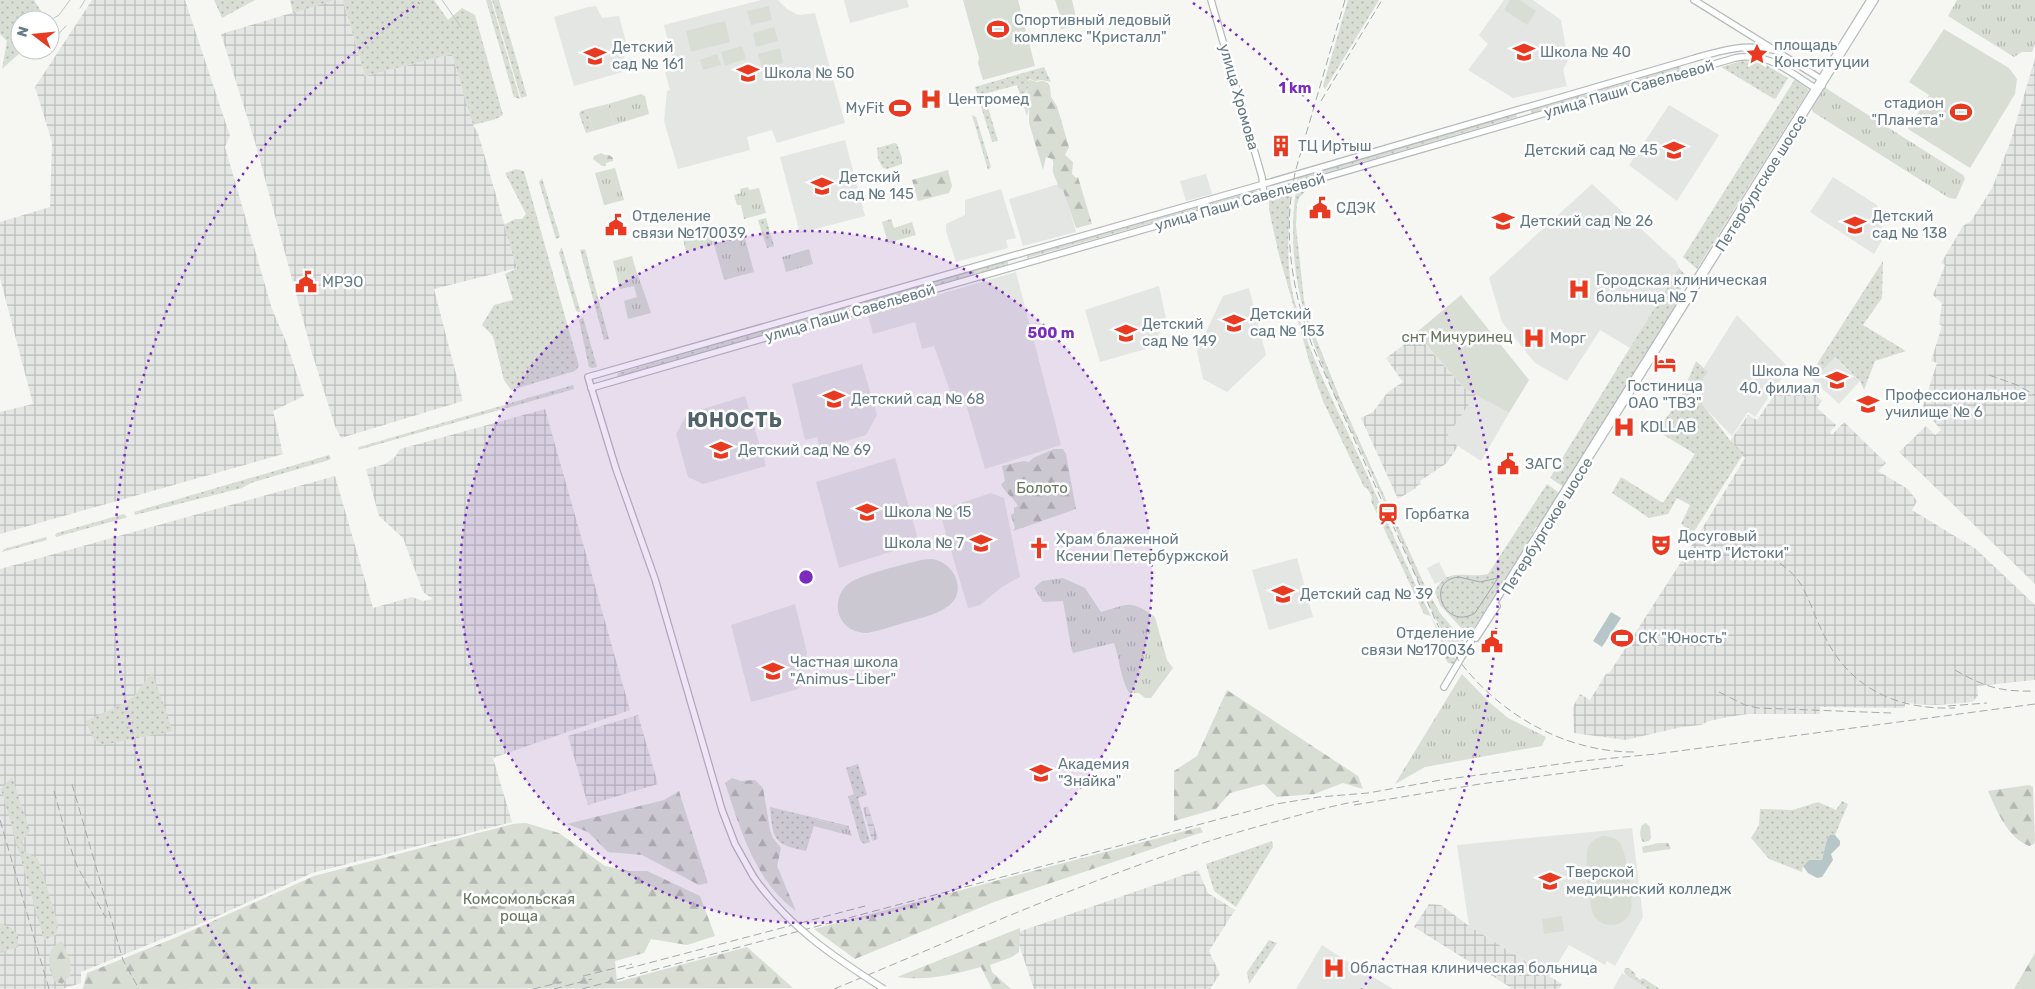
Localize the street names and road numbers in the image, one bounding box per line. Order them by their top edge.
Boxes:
street label: улица Хромова [1215,42,1263,152]
street label: улица Паши Савельевой [1542,56,1716,122]
street label: Петербургское шоссе [1711,111,1811,255]
street label: улица Паши Савельевой [1153,169,1327,235]
street label: улица Паши Савельевой [763,280,937,346]
street label: Петербургское шоссе [1497,454,1597,598]

